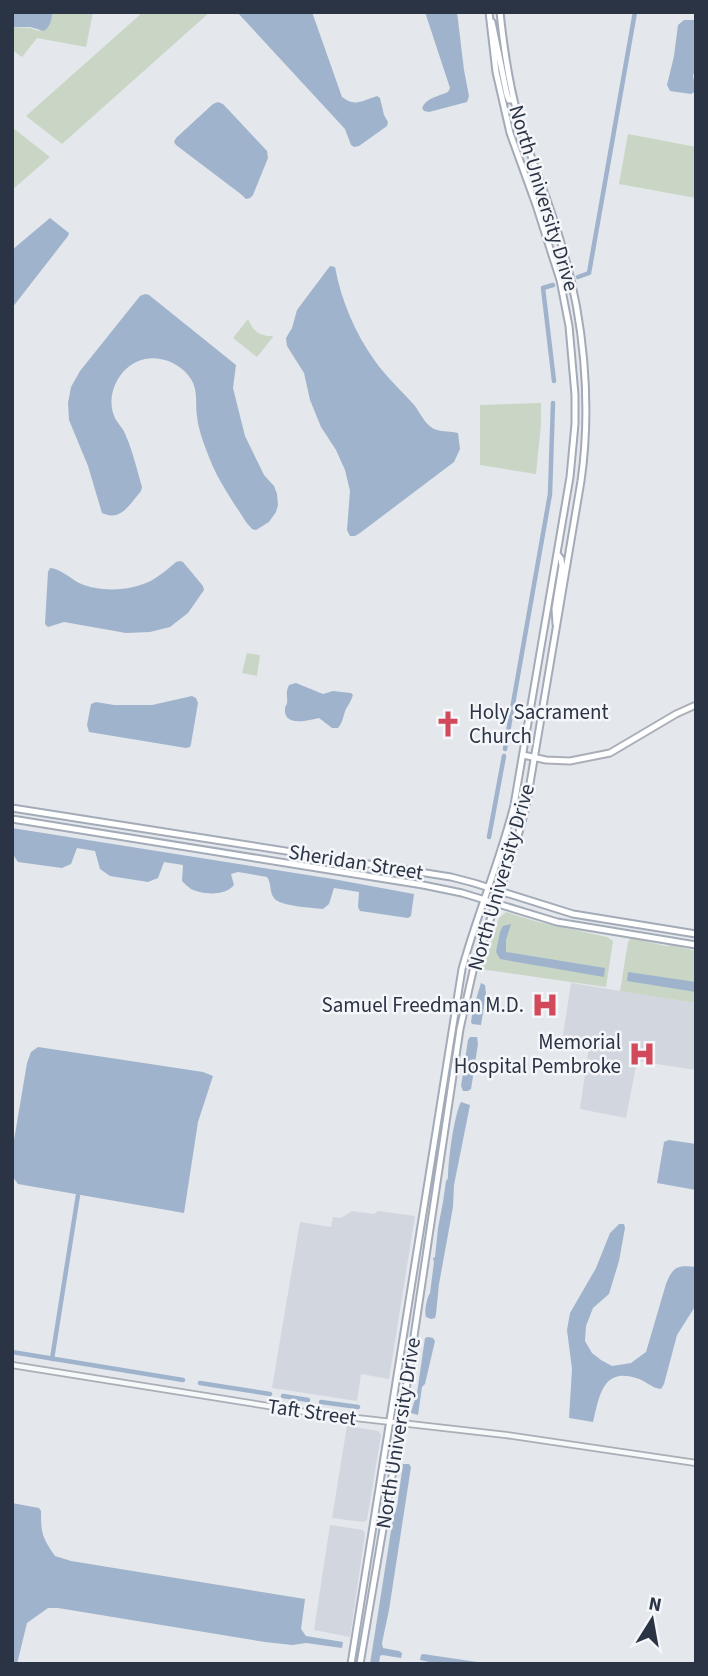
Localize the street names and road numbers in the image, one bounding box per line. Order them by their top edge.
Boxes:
street label: North University Drive [501,101,587,295]
street label: North University Drive [460,780,542,974]
street label: Sheridan Street [286,837,426,887]
street label: North University Drive [368,1335,428,1531]
street label: Taft Street [266,1391,358,1433]

